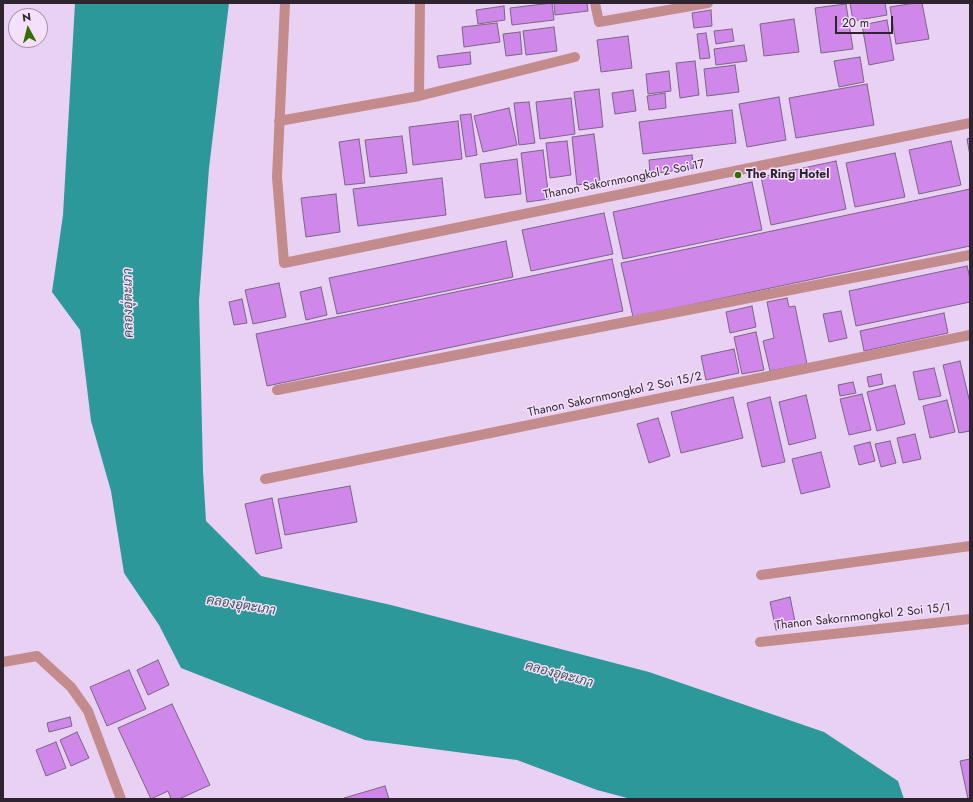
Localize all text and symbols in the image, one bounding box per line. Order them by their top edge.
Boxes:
north arrow [8,8,48,48]
scale bar [837,8,895,34]
text: N [21,9,32,26]
text: 20 m [842,14,869,32]
street label: Thanon Sakornmongkol 2 Soi 17 [542,157,706,203]
place label: The Ring Hotel [746,168,829,182]
marker: The Ring Hotel [733,170,743,180]
water label: คลองอุ่ตะเภา [121,268,137,338]
street label: Thanon Sakornmongkol 2 Soi 15/2 [527,370,703,420]
water label: คลองอุ่ตะเภา [205,593,277,619]
street label: Thanon Sakornmongkol 2 Soi 15/1 [775,601,951,633]
water label: คลองอุ่ตะเภา [523,658,595,692]

